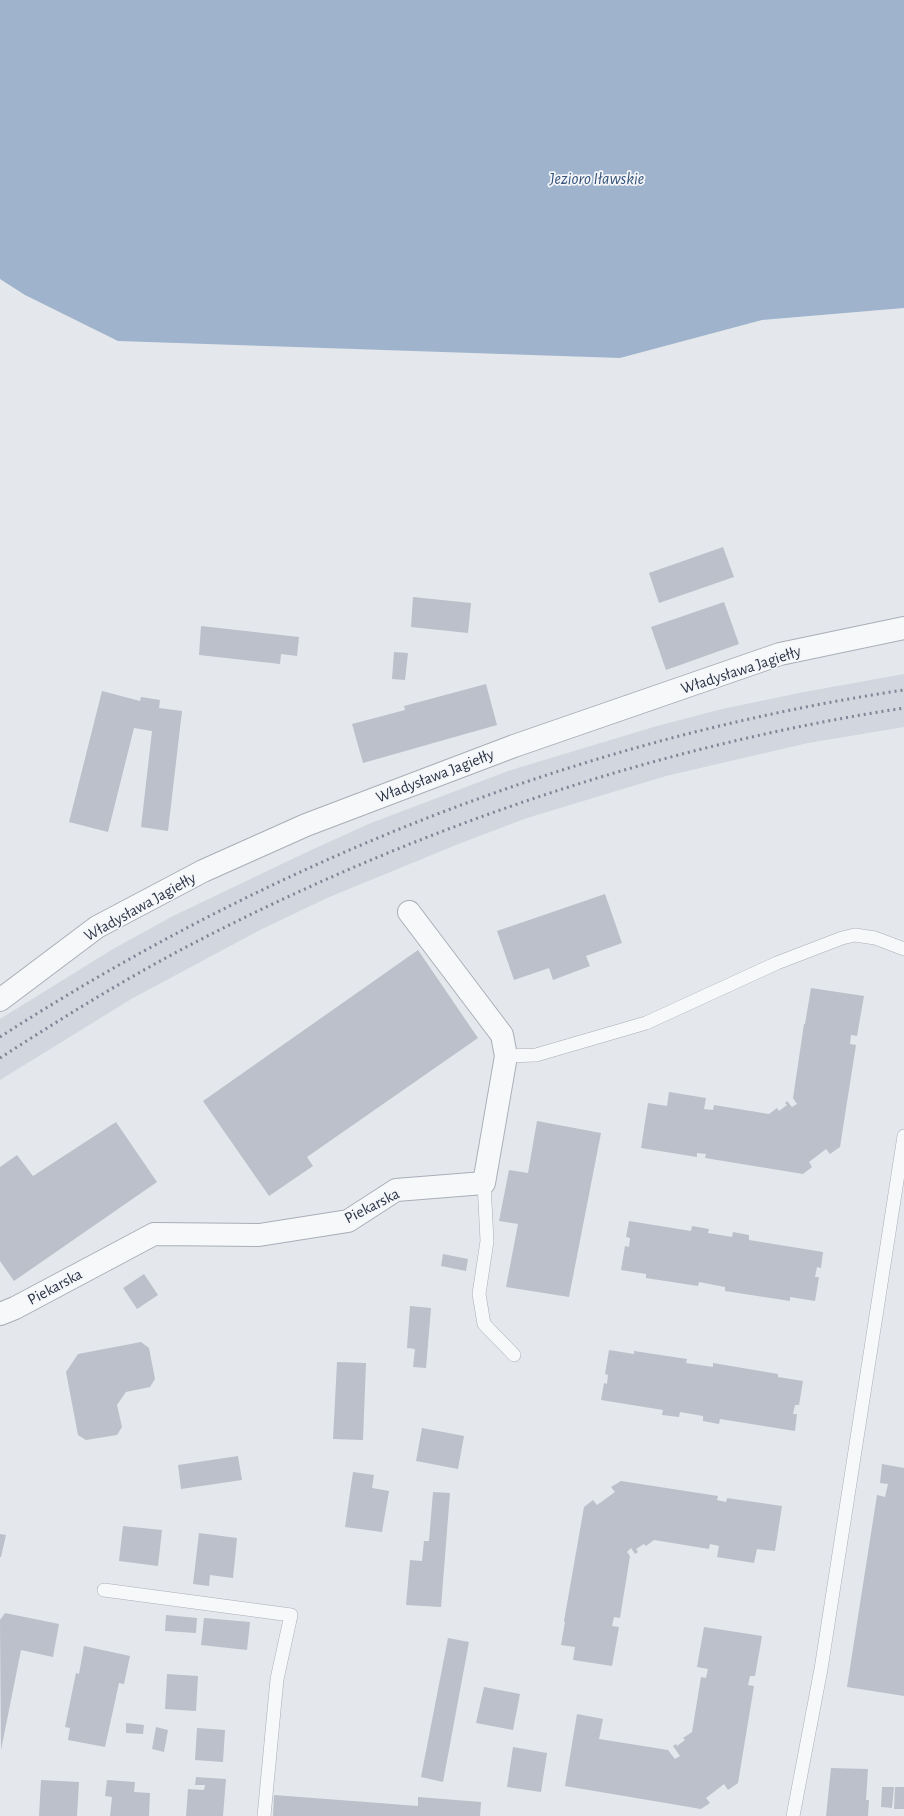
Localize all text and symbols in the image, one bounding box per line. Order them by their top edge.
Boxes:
water label: Jezioro Iławskie [550,169,644,189]
street label: Władysława Jagiełły [679,642,803,698]
street label: Władysława Jagiełły [373,745,497,807]
street label: Władysława Jagiełły [81,868,199,946]
street label: Piekarska [341,1184,403,1228]
street label: Piekarska [24,1265,86,1309]

